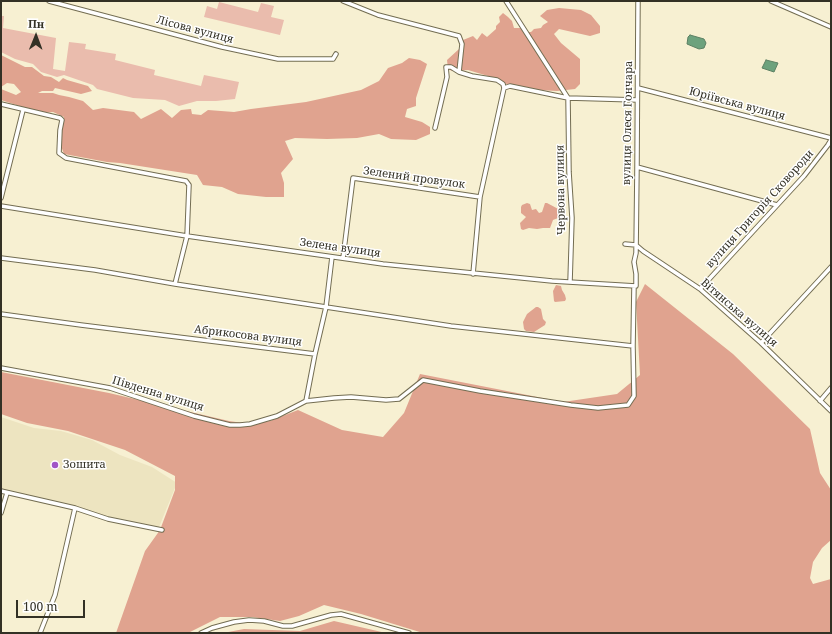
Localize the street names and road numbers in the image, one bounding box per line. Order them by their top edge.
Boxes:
street label: Лісова вулиця [155,13,235,47]
street label: вулиця Олеся Гончара [620,61,636,185]
street label: Юріївська вулиця [688,85,786,123]
street label: Червона вулиця [554,145,568,235]
street label: вулиця Григорія Сковороди [703,147,817,271]
street label: Зелений провулок [362,164,466,192]
street label: Зелена вулиця [299,236,381,260]
street label: Вітянська вулиця [698,276,780,350]
street label: Абрикосова вулиця [193,323,303,349]
street label: Південна вулиця [111,374,205,414]

